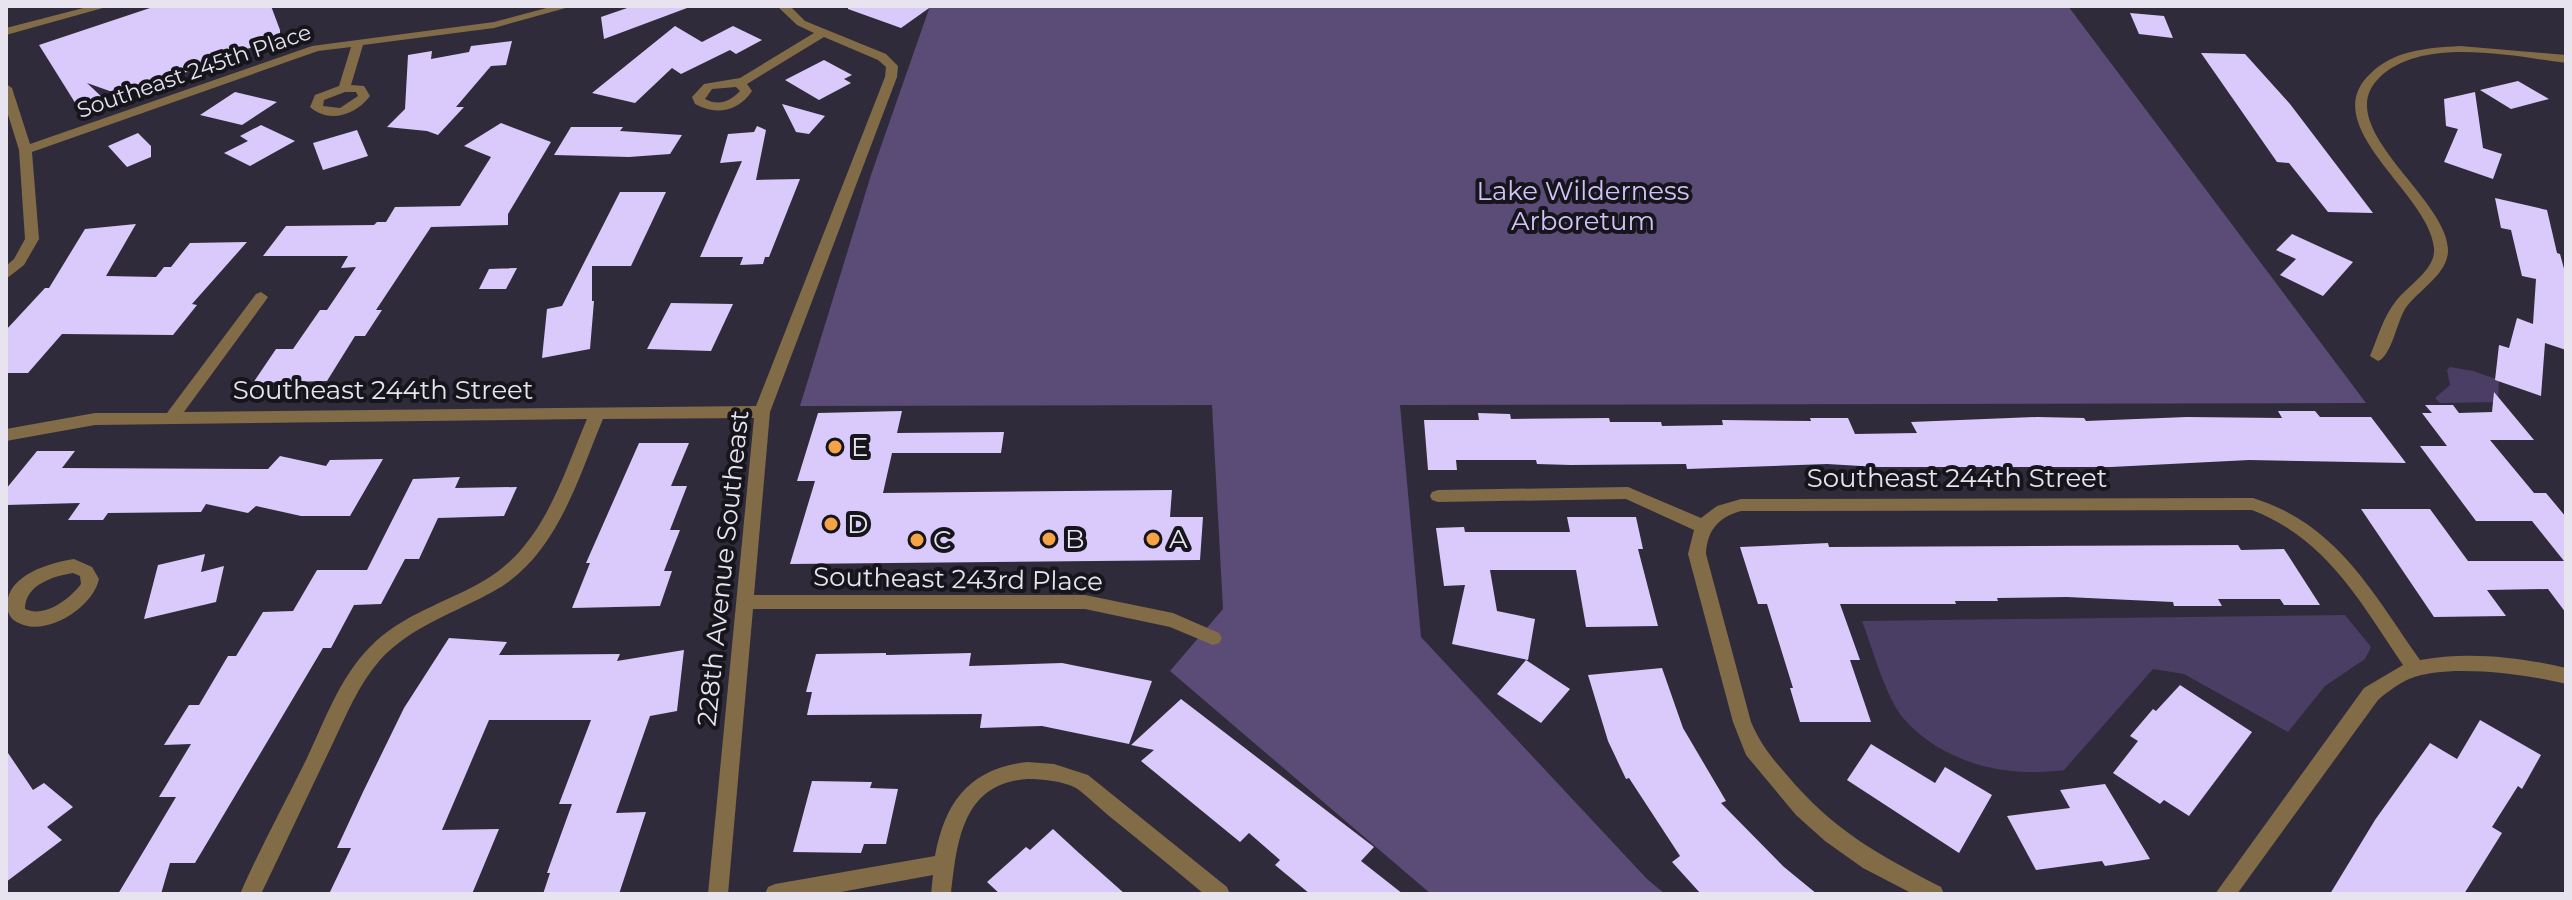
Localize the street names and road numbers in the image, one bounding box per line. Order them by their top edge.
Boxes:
street label: Southeast 245th Place [73,18,315,124]
street label: Southeast 244th Street [233,374,533,406]
street label: 228th Avenue Southeast [690,408,756,728]
street label: Southeast 244th Street [1807,462,2107,494]
street label: Southeast 243rd Place [813,560,1103,598]

